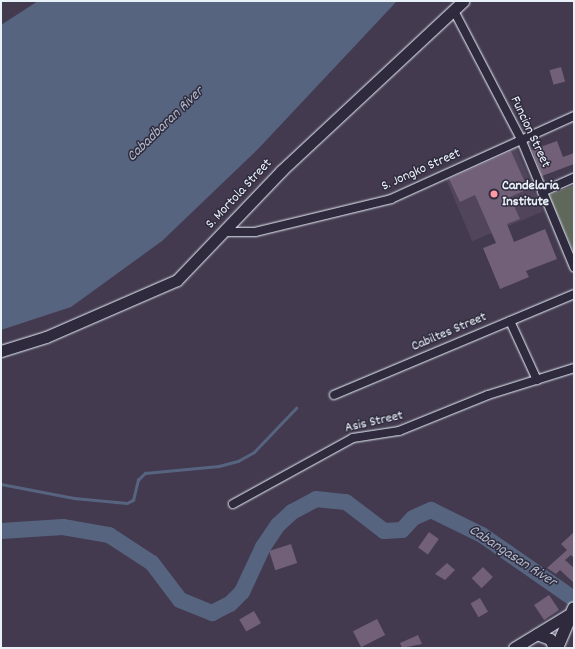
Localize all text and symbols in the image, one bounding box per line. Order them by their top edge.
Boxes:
water label: Cabadbaran River [124,84,208,166]
street label: Funcion Street [506,94,554,170]
street label: S. Jongko Street [379,145,463,195]
street label: S. Mortola Street [202,155,276,233]
place label: Candelaria Institute [502,178,559,210]
marker: Candelaria Institute [489,189,499,199]
street label: Cabiltes Street [409,309,489,355]
street label: Asis Street [343,407,405,437]
water label: Cabangasan River [465,522,559,592]

